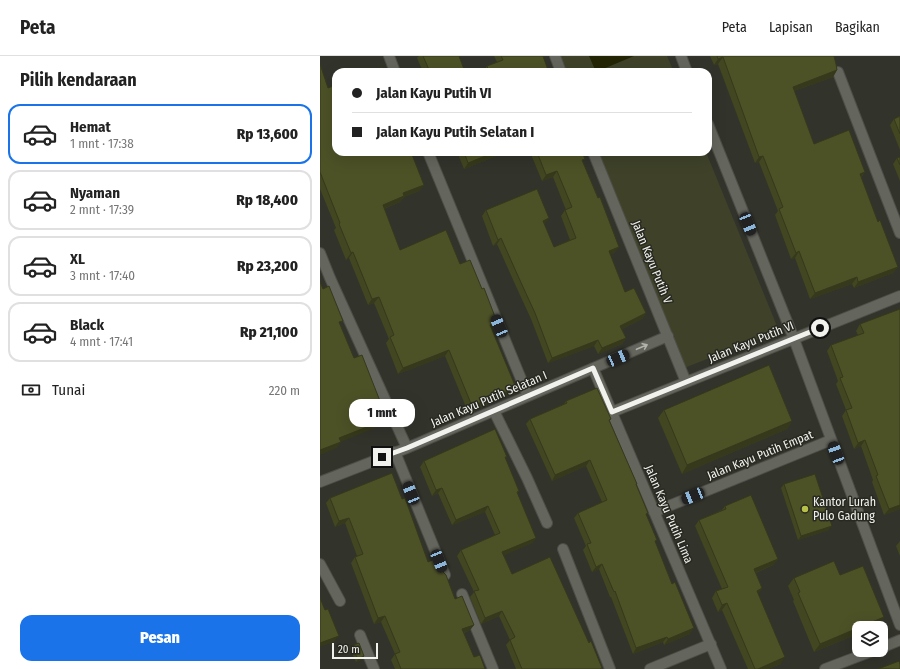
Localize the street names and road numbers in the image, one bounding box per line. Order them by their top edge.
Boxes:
street label: Jalan Kayu Putih V [629,219,675,306]
street label: Jalan Kayu Putih VI [706,318,796,366]
street label: Jalan Kayu Putih Selatan I [429,368,549,430]
street label: Jalan Kayu Putih Empat [705,427,815,483]
street label: Jalan Kayu Putih Lima [642,463,696,565]

